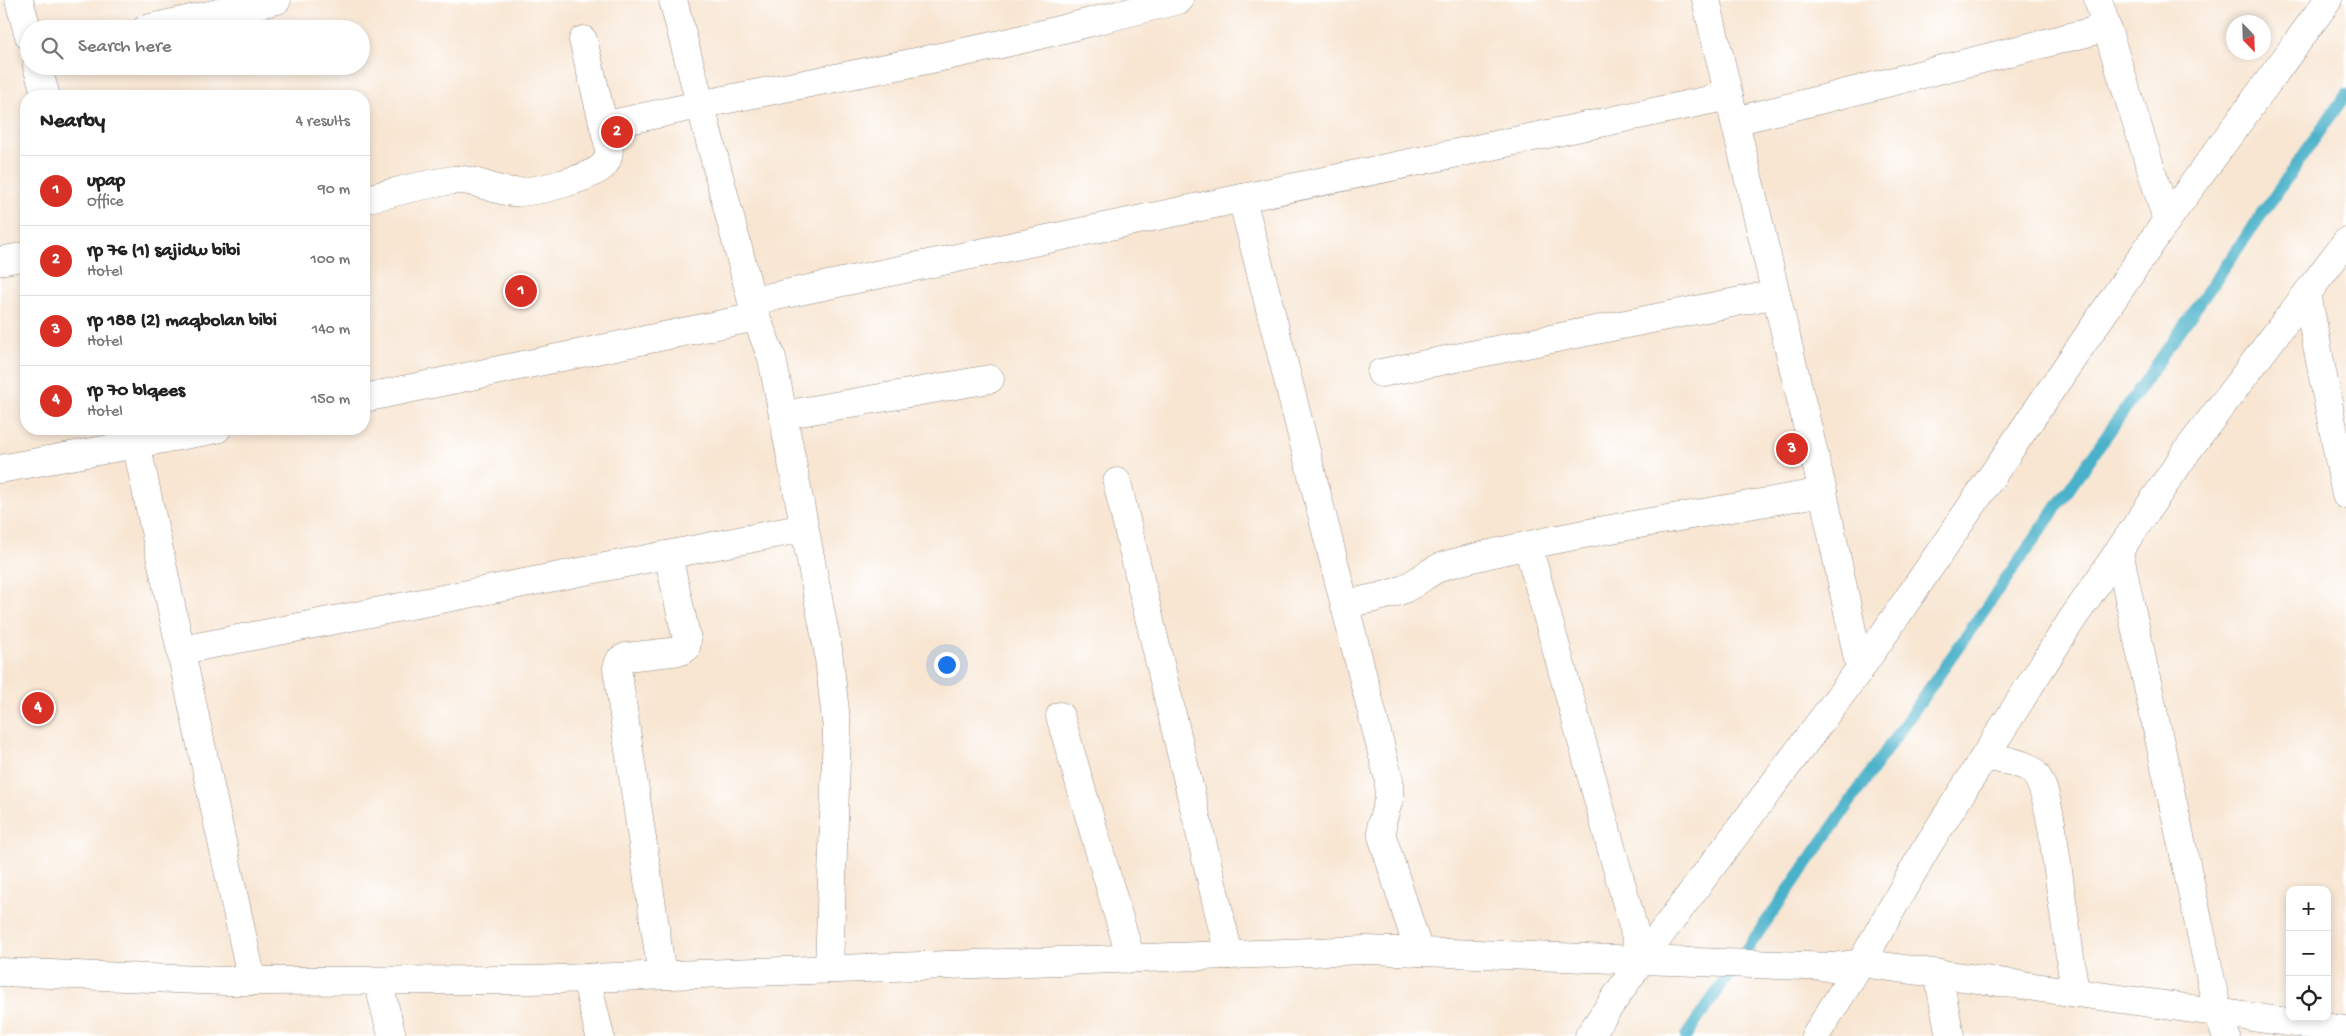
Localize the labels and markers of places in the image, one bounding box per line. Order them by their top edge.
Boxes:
pin: 2 [601,113,633,151]
pin: 1 [505,272,537,310]
pin: 3 [1776,430,1808,468]
pin: 4 [22,689,54,727]

